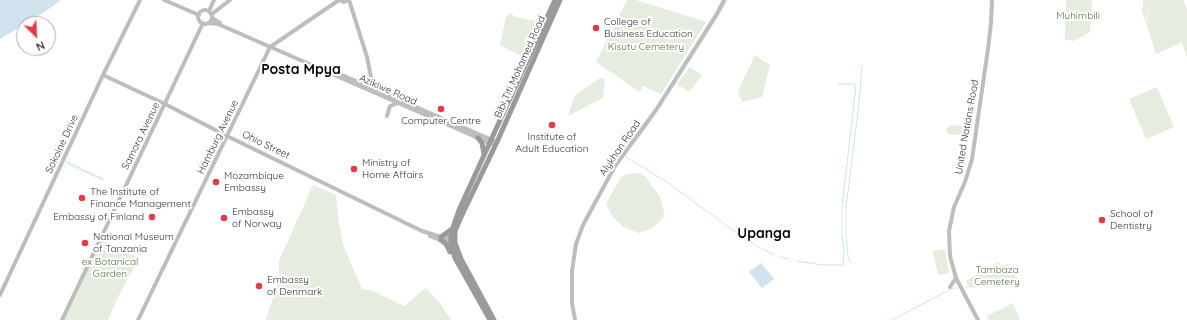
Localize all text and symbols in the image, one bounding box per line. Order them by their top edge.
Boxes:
park label: Muhimbili [1056,10,1100,22]
street label: Bibi Titi Mohamed Road [492,14,548,120]
north arrow [16,16,56,56]
place label: College of Business Education [604,16,693,40]
marker: College of Business Education [591,23,601,33]
text: N [34,38,47,54]
park label: Kisutu Cemetery [608,41,684,53]
district label: Posta Mpya [261,62,341,78]
street label: Azikiwe Road [357,72,419,108]
street label: United Nations Road [953,79,981,175]
street label: Hamburg Avenue [195,98,241,176]
street label: Samora Avenue [119,100,163,172]
marker: Computer Centre [436,104,446,114]
street label: Sokoine Drive [43,113,81,175]
place label: Computer Centre [401,115,481,127]
street label: Alykhan Road [597,118,643,178]
marker: Institute of Adult Education [547,120,557,130]
street label: Ohio Street [240,128,292,162]
place label: Institute of Adult Education [516,131,588,154]
place label: Ministry of Home Affairs [362,157,423,180]
marker: Ministry of Home Affairs [349,164,359,174]
place label: Mozambique Embassy [224,170,284,194]
marker: Mozambique Embassy [211,177,221,187]
place label: The Institute of Finance Management [90,186,191,210]
marker: The Institute of Finance Management [77,193,87,203]
place label: Embassy of Norway [232,206,281,230]
place label: School of Dentistry [1110,208,1153,232]
place label: Embassy of Finland [53,211,144,223]
marker: Embassy of Finland [147,212,157,222]
marker: Embassy of Norway [219,213,229,223]
marker: School of Dentistry [1097,215,1107,225]
district label: Upanga [737,226,791,242]
place label: National Museum of Tanzania [93,231,174,254]
marker: National Museum of Tanzania [80,238,90,248]
park label: ex Botanical Garden [82,256,138,280]
park label: Tambaza Cemetery [974,264,1020,288]
place label: Embassy of Denmark [267,274,322,298]
marker: Embassy of Denmark [254,281,264,291]

